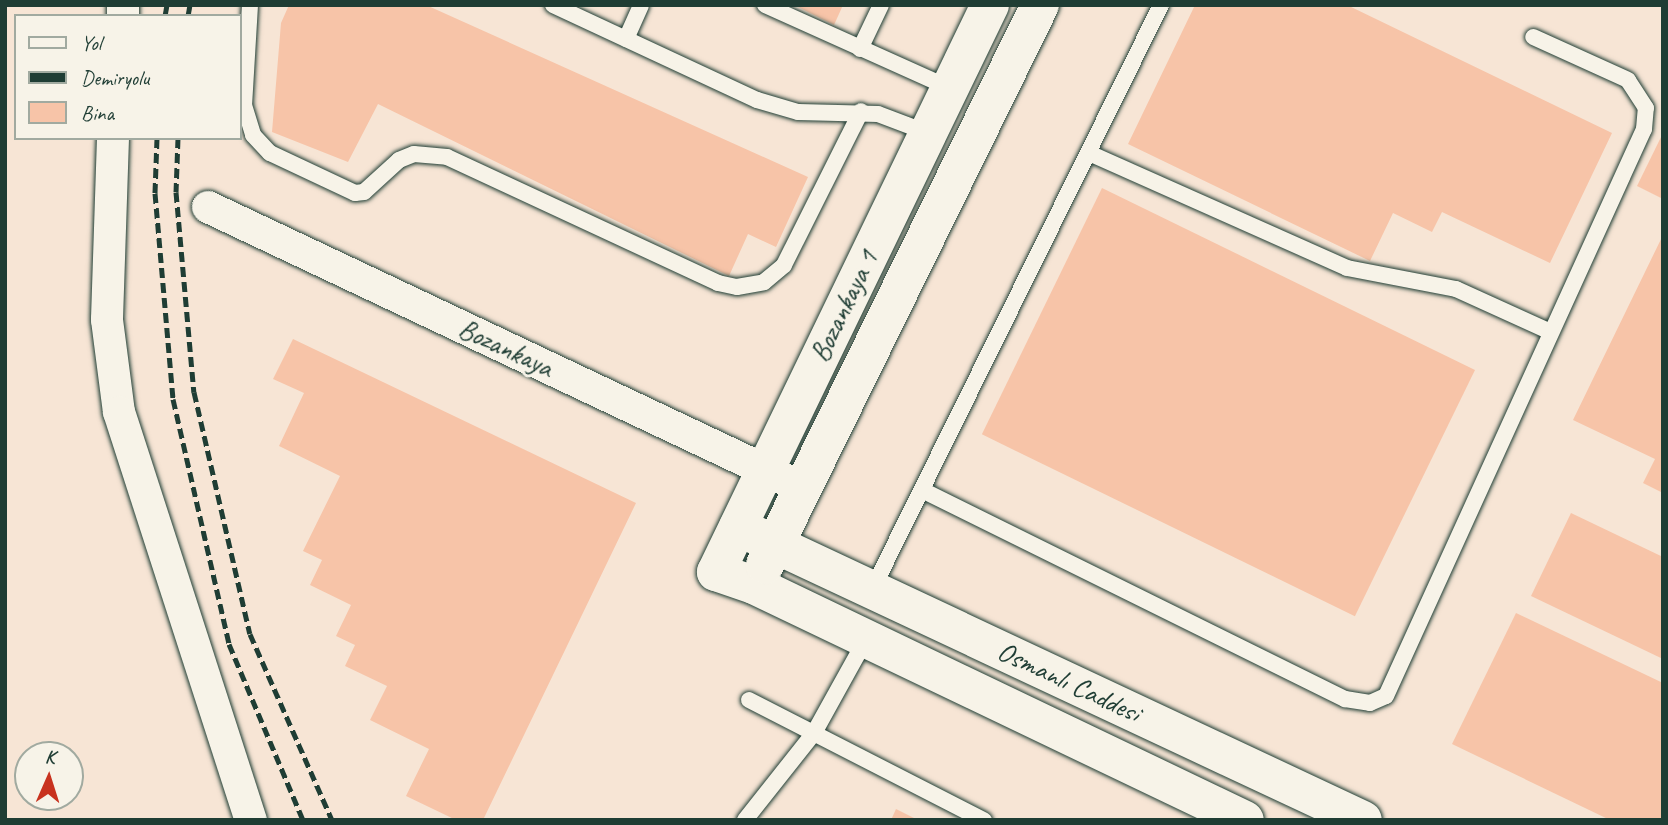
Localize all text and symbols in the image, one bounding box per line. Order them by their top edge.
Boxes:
legend [14,14,242,140]
text: Yol [81,30,101,56]
text: Demiryolu [81,65,149,91]
text: Bina [81,100,114,126]
street label: Bozankaya 1 [803,245,885,367]
street label: Bozankaya [453,312,559,384]
street label: Osmanlı Caddesi [992,634,1146,730]
north arrow [14,741,84,811]
text: K [45,745,55,769]

